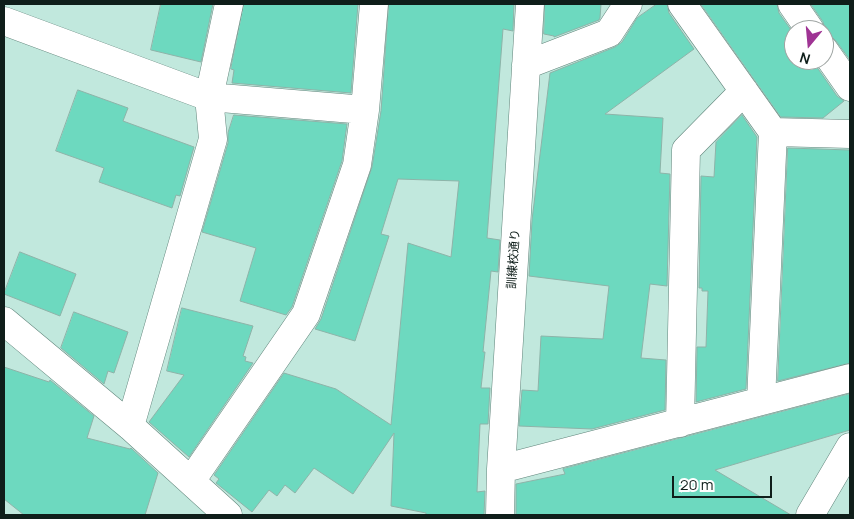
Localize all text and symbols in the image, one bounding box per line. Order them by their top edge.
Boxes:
north arrow [784,20,834,70]
text: N [797,48,812,69]
street label: 訓練校通り [505,229,523,289]
scale bar [674,466,774,498]
text: 20 m [680,474,713,495]

